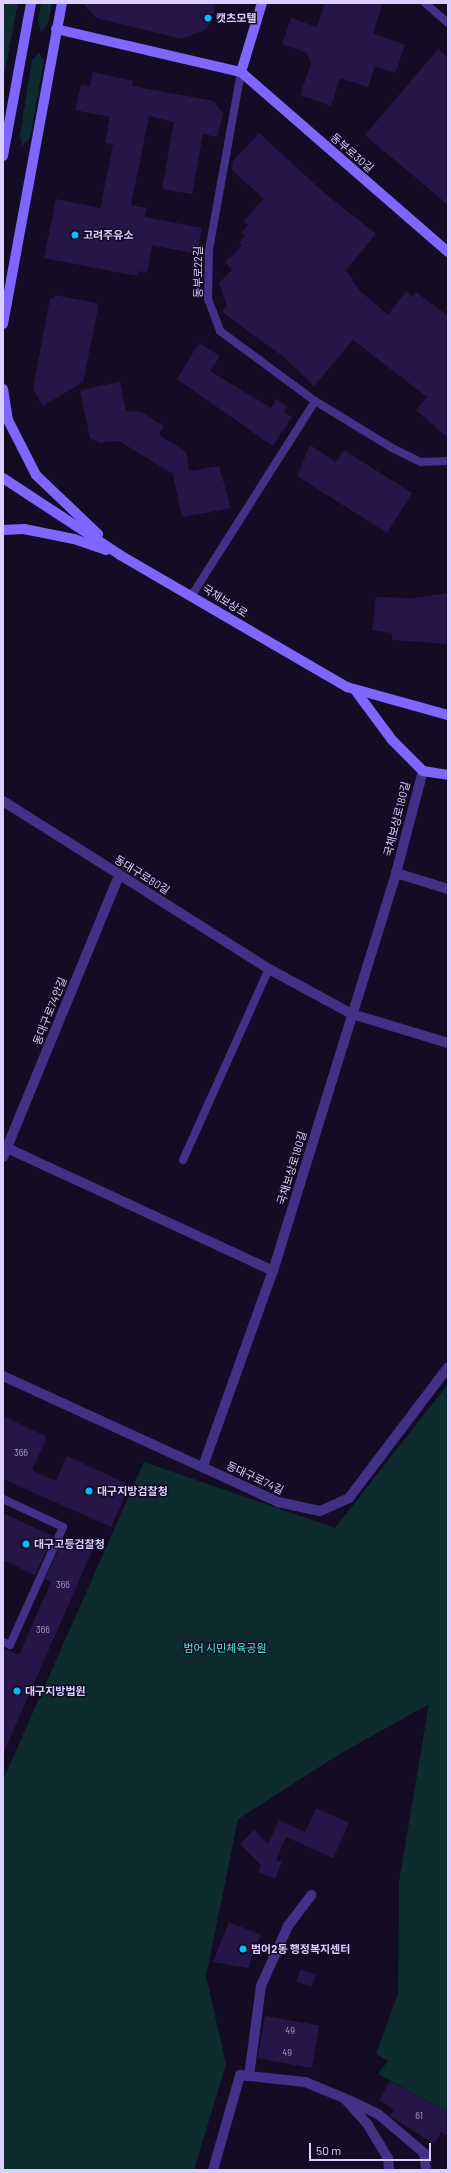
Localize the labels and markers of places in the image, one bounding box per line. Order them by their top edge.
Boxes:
place label: 캣츠모텔 [216,11,256,25]
marker: 캣츠모텔 [203,13,213,23]
place label: 고려주유소 [83,228,134,242]
marker: 고려주유소 [70,230,80,240]
place label: 대구지방검찰청 [97,1484,168,1498]
marker: 대구지방검찰청 [84,1486,94,1496]
place label: 대구고등검찰청 [34,1537,105,1551]
marker: 대구고등검찰청 [21,1539,31,1549]
place label: 대구지방법원 [25,1684,86,1698]
marker: 대구지방법원 [12,1686,22,1696]
place label: 범어2동 행정복지센터 [251,1942,350,1956]
marker: 범어2동 행정복지센터 [238,1944,248,1954]

